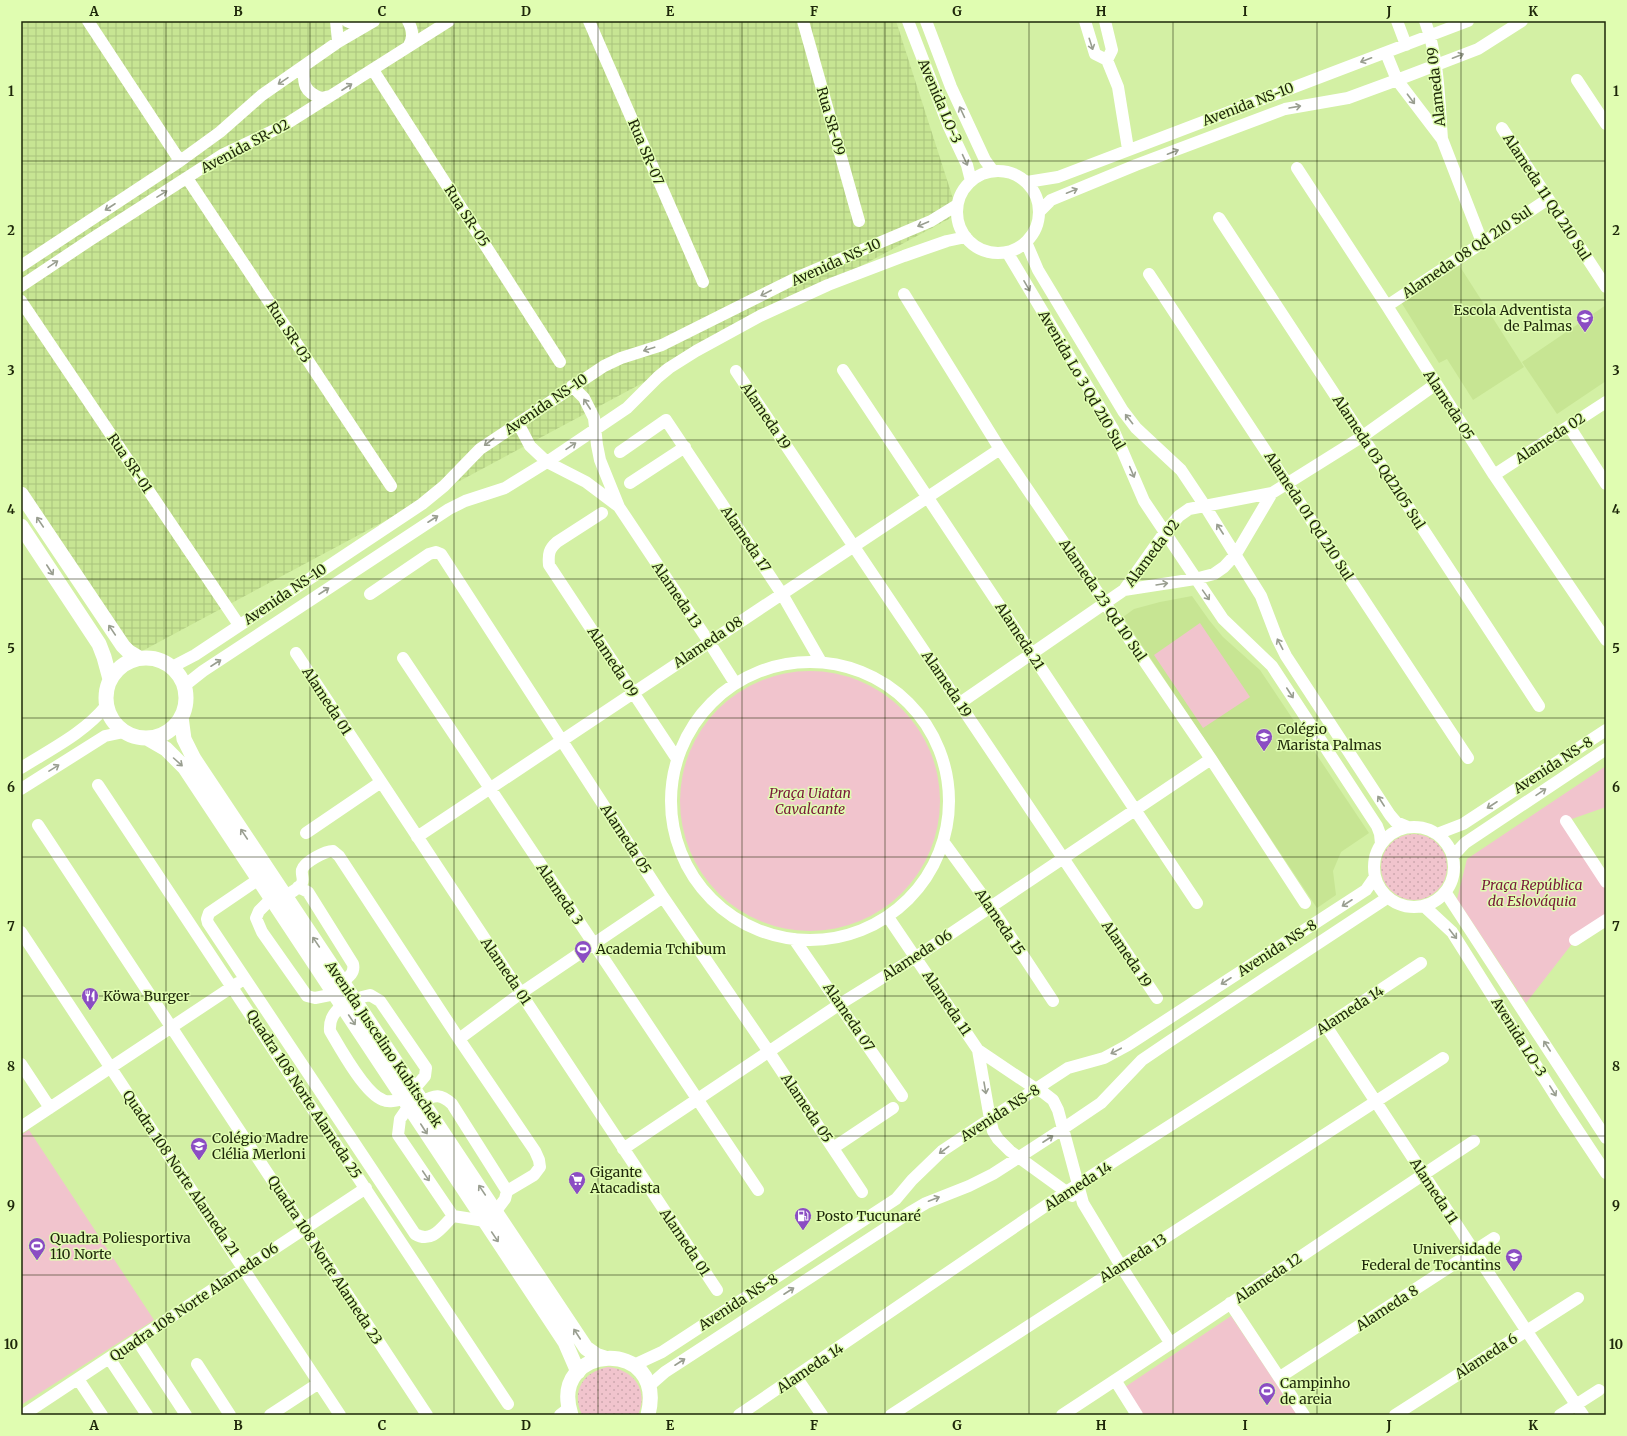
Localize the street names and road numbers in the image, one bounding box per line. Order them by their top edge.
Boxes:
street label: Alameda 09 [1423,46,1449,129]
street label: Avenida LO-3 [914,55,966,146]
street label: Avenida NS-10 [1199,78,1296,130]
street label: Rua SR-09 [813,85,849,157]
street label: Avenida SR-02 [197,115,293,177]
street label: Rua SR-07 [624,116,668,188]
street label: Alameda 11 Qd 210 Sul [1499,129,1595,264]
street label: Rua SR-05 [440,182,494,250]
street label: Alameda 08 Qd 210 Sul [1398,201,1536,303]
street label: Avenida NS-10 [787,234,884,290]
street label: Rua SR-03 [263,298,315,366]
street label: Avenida Lo 3 Qd 210 Sul [1034,306,1130,454]
street label: Alameda 05 [1419,366,1478,443]
street label: Avenida NS-10 [500,370,591,439]
street label: Alameda 19 [736,378,795,453]
street label: Alameda 03 Qd2105 Sul [1328,391,1429,533]
street label: Alameda 02 [1511,409,1588,468]
street label: Rua SR-01 [104,430,156,496]
street label: Alameda 01 Qd 210 Sul [1260,447,1358,584]
street label: Alameda 17 [717,502,775,576]
street label: Alameda 02 [1120,516,1183,591]
street label: Alameda 23 Qd 10 Sul [1055,535,1151,665]
street label: Alameda 13 [648,557,706,632]
street label: Avenida NS-10 [239,560,330,629]
street label: Alameda 21 [991,598,1048,673]
street label: Alameda 08 [669,612,746,672]
street label: Alameda 09 [583,623,642,701]
street label: Alameda 19 [917,646,976,721]
street label: Alameda 01 [298,663,356,738]
street label: Avenida NS-8 [1509,733,1596,798]
street label: Alameda 05 [596,800,655,877]
street label: Alameda 3 [532,859,587,928]
street label: Alameda 15 [971,884,1029,959]
street label: Alameda 19 [1097,916,1156,991]
street label: Avenida NS-8 [1233,916,1320,981]
street label: Alameda 06 [878,926,956,985]
street label: Alameda 01 [476,933,535,1008]
street label: Avenida Juscelino Kubitschek [321,957,447,1131]
street label: Alameda 11 [918,966,975,1039]
street label: Alameda 07 [819,978,879,1055]
street label: Alameda 14 [1312,981,1387,1039]
street label: Avenida LO-3 [1487,993,1551,1080]
street label: Quadra 108 Norte Alameda 25 [242,1006,366,1182]
street label: Alameda 05 [777,1069,837,1146]
street label: Avenida NS-8 [956,1081,1043,1146]
street label: Quadra 108 Norte Alameda 21 [119,1087,243,1259]
street label: Alameda 11 [1405,1154,1462,1227]
street label: Alameda 14 [1040,1157,1115,1215]
street label: Quadra 108 Norte Alameda 23 [264,1172,386,1348]
street label: Alameda 01 [655,1204,714,1279]
street label: Alameda 13 [1095,1230,1170,1287]
street label: Quadra 108 Norte Alameda 06 [106,1239,282,1365]
street label: Alameda 12 [1230,1249,1305,1308]
street label: Avenida NS-8 [694,1270,781,1335]
street label: Alameda 8 [1351,1281,1422,1335]
street label: Alameda 6 [1450,1329,1521,1383]
street label: Alameda 14 [772,1339,847,1398]

